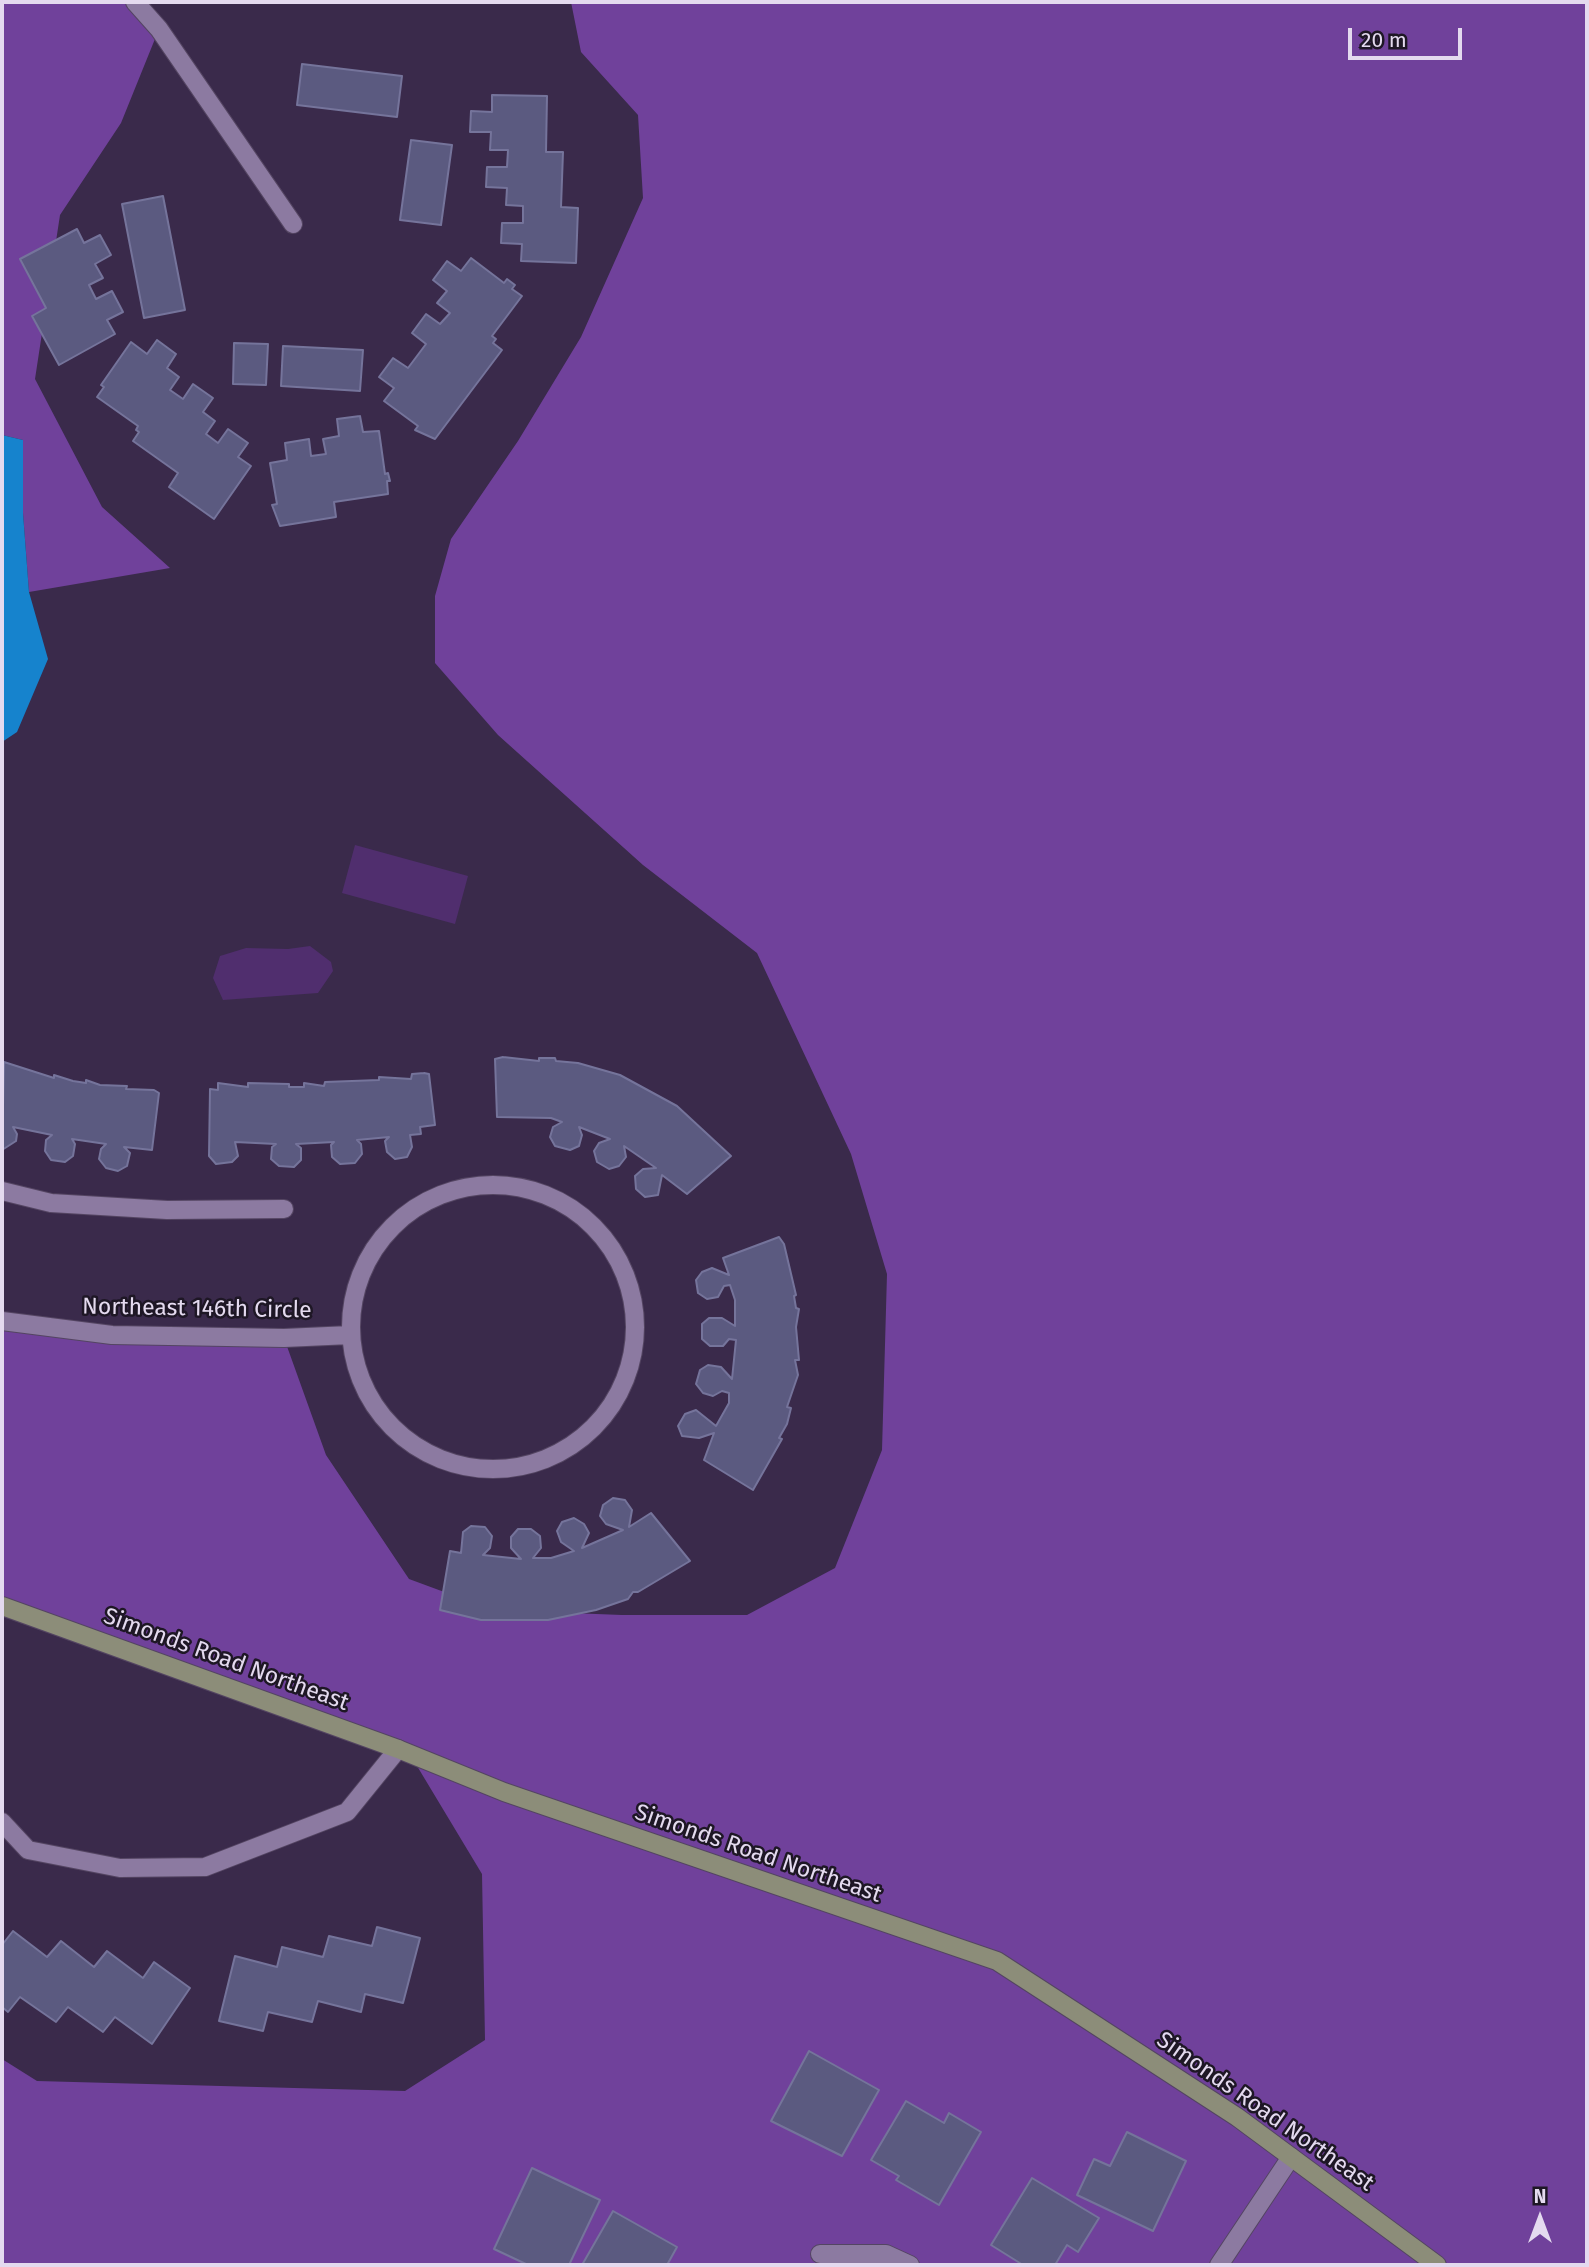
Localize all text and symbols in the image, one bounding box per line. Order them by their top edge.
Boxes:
scale bar [1351,14,1465,58]
text: 20 m [1361,27,1407,53]
street label: Northeast 146th Circle [82,1293,312,1325]
street label: Simonds Road Northeast [100,1603,352,1717]
street label: Simonds Road Northeast [631,1799,885,1909]
street label: Simonds Road Northeast [1151,2026,1379,2198]
north arrow [1505,2183,1575,2253]
text: N [1534,2185,1546,2208]

